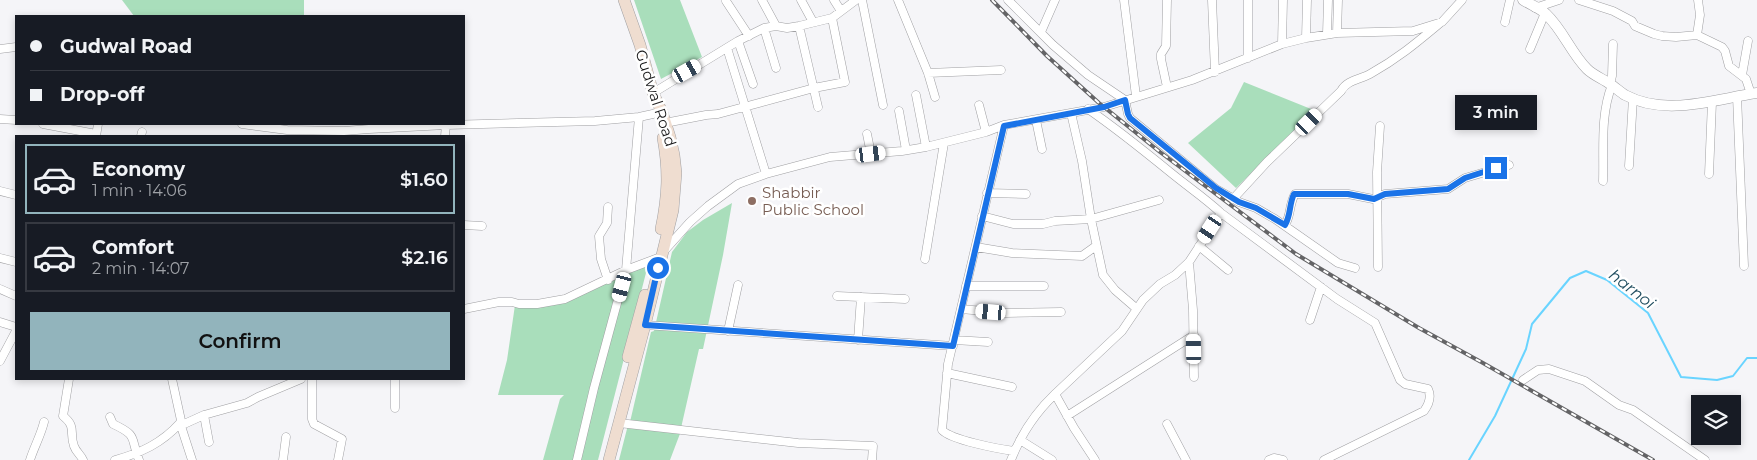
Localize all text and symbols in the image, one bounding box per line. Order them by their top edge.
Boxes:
text: Gudwal Road [60,35,192,58]
street label: Gudwal Road [631,47,681,149]
car [670,57,703,85]
text: Drop-off [60,83,144,106]
callout: 3 min [1455,96,1537,130]
text: 3 min [1473,103,1519,122]
car [1293,106,1324,138]
car [855,145,886,163]
icon: car [32,157,77,202]
route end [1485,157,1507,179]
text: Economy [92,158,185,181]
text: $1.60 [400,168,448,191]
text: 1 min · 14:06 [92,181,187,200]
place label: Shabbir Public School [762,183,864,219]
marker: Shabbir Public School [746,195,758,207]
car [1195,212,1224,246]
icon: car [32,235,77,280]
text: Comfort [92,236,174,259]
text: $2.16 [401,246,448,269]
route start [647,257,669,279]
text: 2 min · 14:07 [92,259,190,278]
water label: harnoi [1605,265,1659,313]
car [610,271,633,303]
car [975,303,1006,321]
button: Confirm [30,312,450,370]
car [1186,334,1201,364]
map controls [1691,395,1741,445]
button: layers [1691,395,1741,445]

